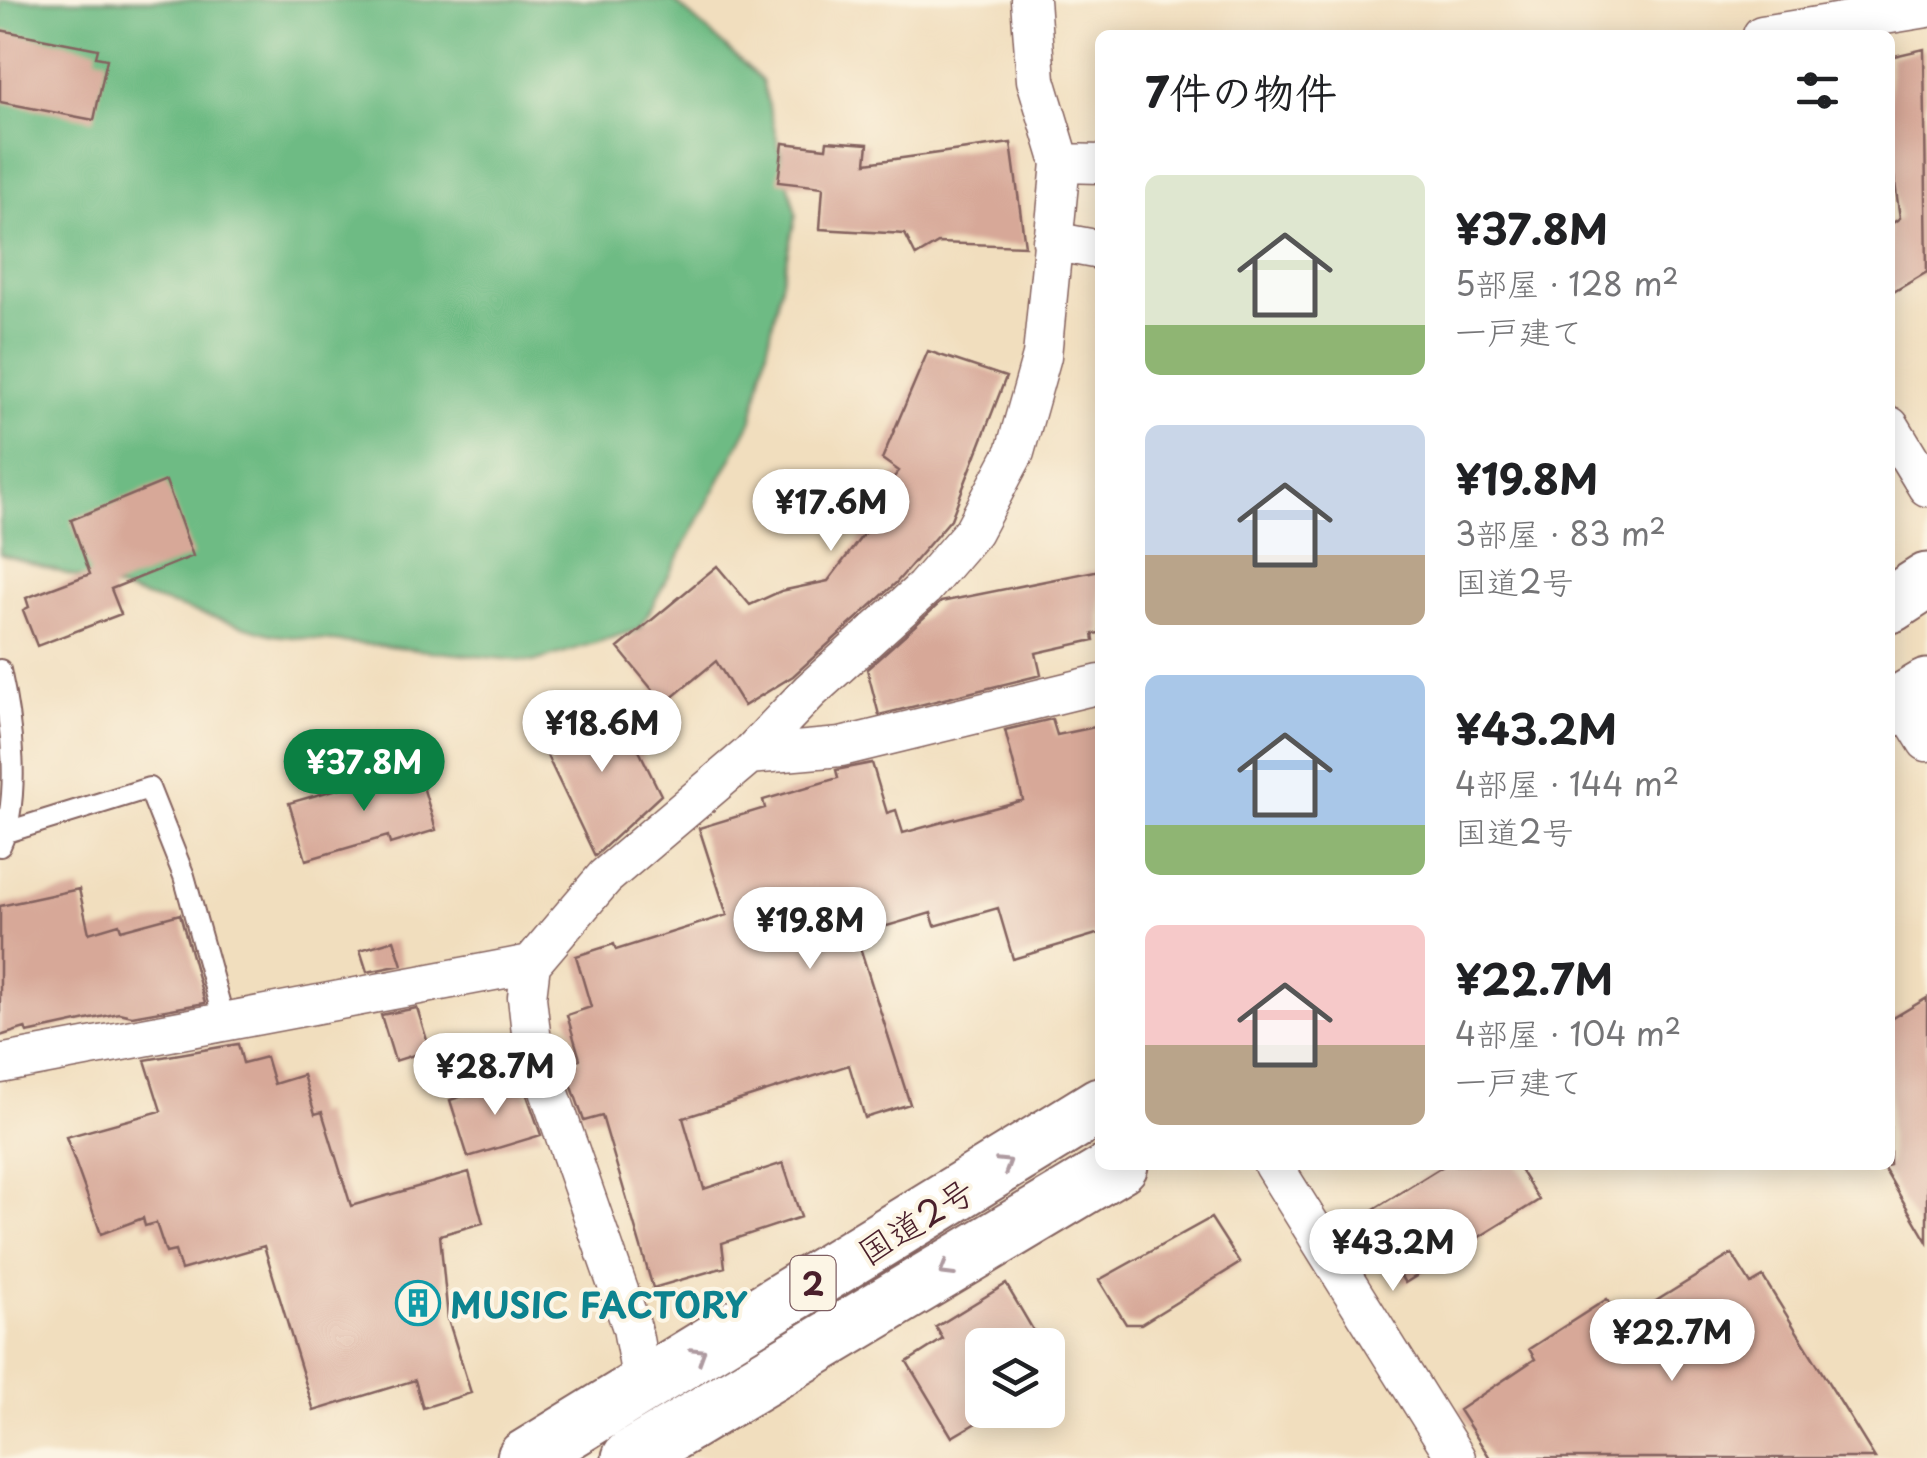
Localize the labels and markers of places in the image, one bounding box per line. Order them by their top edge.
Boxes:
pin: ¥17.6M [750,469,912,554]
pin: ¥18.6M [521,690,683,775]
pin: ¥37.8M [283,729,445,814]
pin: ¥19.8M [729,887,891,972]
pin: ¥28.7M [414,1033,576,1118]
pin: ¥43.2M [1312,1209,1474,1294]
place label: MUSIC FACTORY [450,1277,748,1330]
building icon: MUSIC FACTORY [395,1280,441,1326]
pin: ¥22.7M [1591,1299,1753,1384]

